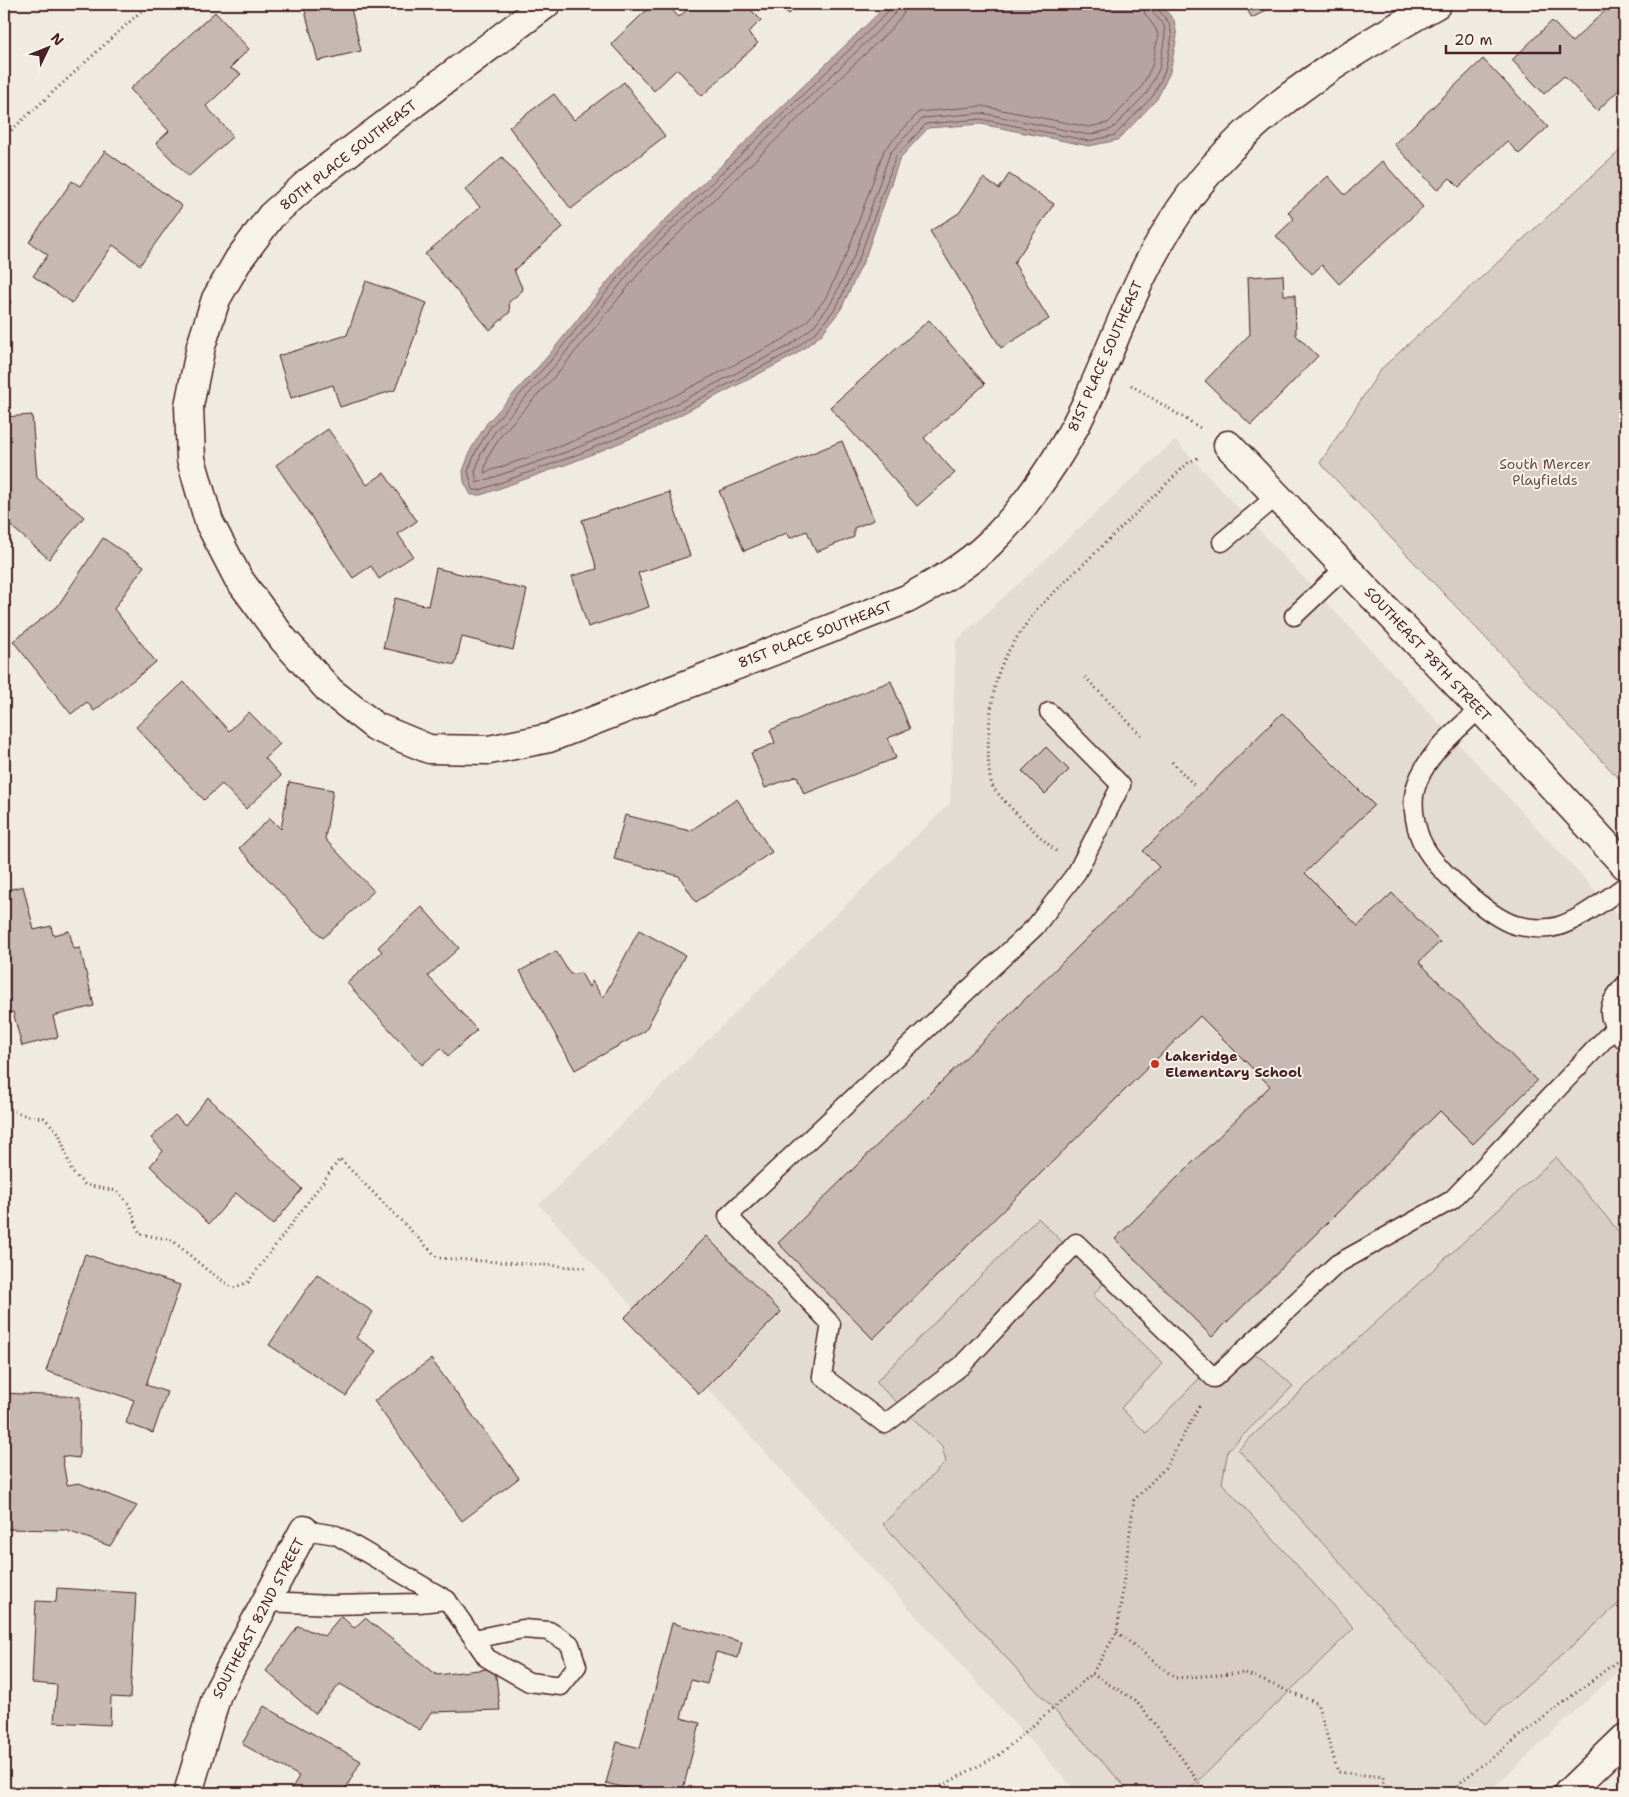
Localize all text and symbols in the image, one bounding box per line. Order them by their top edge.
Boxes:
north arrow [22,22,72,72]
scale bar [1446,22,1560,54]
text: N [47,29,68,49]
text: 20 m [1454,30,1493,50]
street label: 80TH PLACE SOUTHEAST [276,96,420,214]
street label: 81ST PLACE SOUTHEAST [1064,277,1147,434]
park label: South Mercer Playfields [1499,455,1591,489]
street label: SOUTHEAST 78TH STREET [1361,583,1495,725]
street label: 81ST PLACE SOUTHEAST [736,596,895,672]
place label: Lakeridge Elementary School [1165,1047,1302,1081]
marker: Lakeridge Elementary School [1149,1058,1161,1070]
street label: SOUTHEAST 82ND STREET [208,1534,308,1701]

